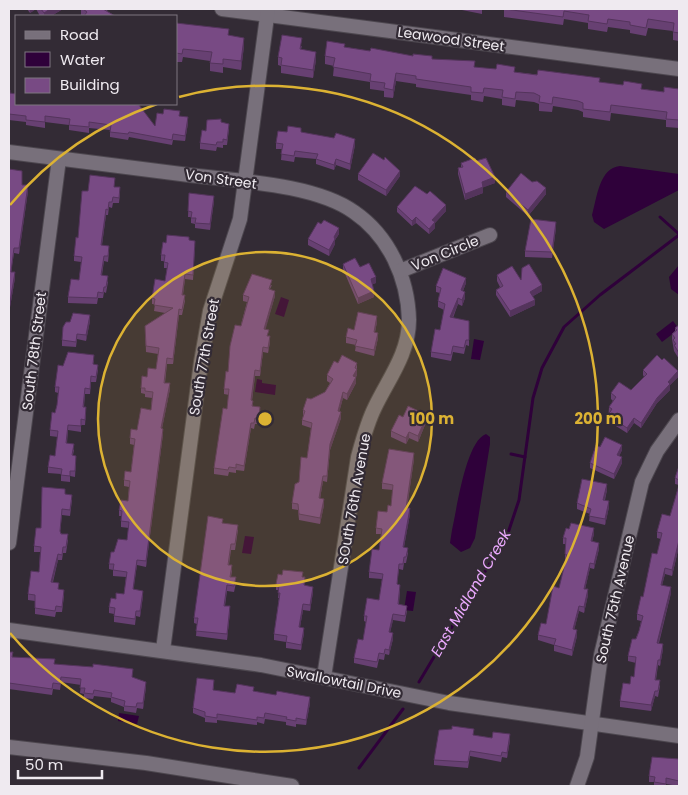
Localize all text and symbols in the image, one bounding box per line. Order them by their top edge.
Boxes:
legend [15,15,178,105]
street label: Leawood Street [396,22,506,56]
text: Road [60,24,99,45]
text: Water [60,49,106,70]
text: Building [60,74,120,95]
street label: Von Street [184,164,258,194]
street label: Von Circle [408,230,482,276]
street label: South 78th Street [17,291,51,411]
street label: South 77th Street [184,297,224,417]
text: 100 m [410,408,454,429]
text: 200 m [574,408,622,429]
centre of rings [256,410,274,428]
street label: SOuth 76th Avenue [333,432,375,566]
water label: East Midland Creek [426,524,516,660]
street label: South 75th Avenue [591,533,640,665]
street label: Swallowtail Drive [285,661,404,703]
scale bar [18,748,101,780]
text: 50 m [25,754,63,775]

